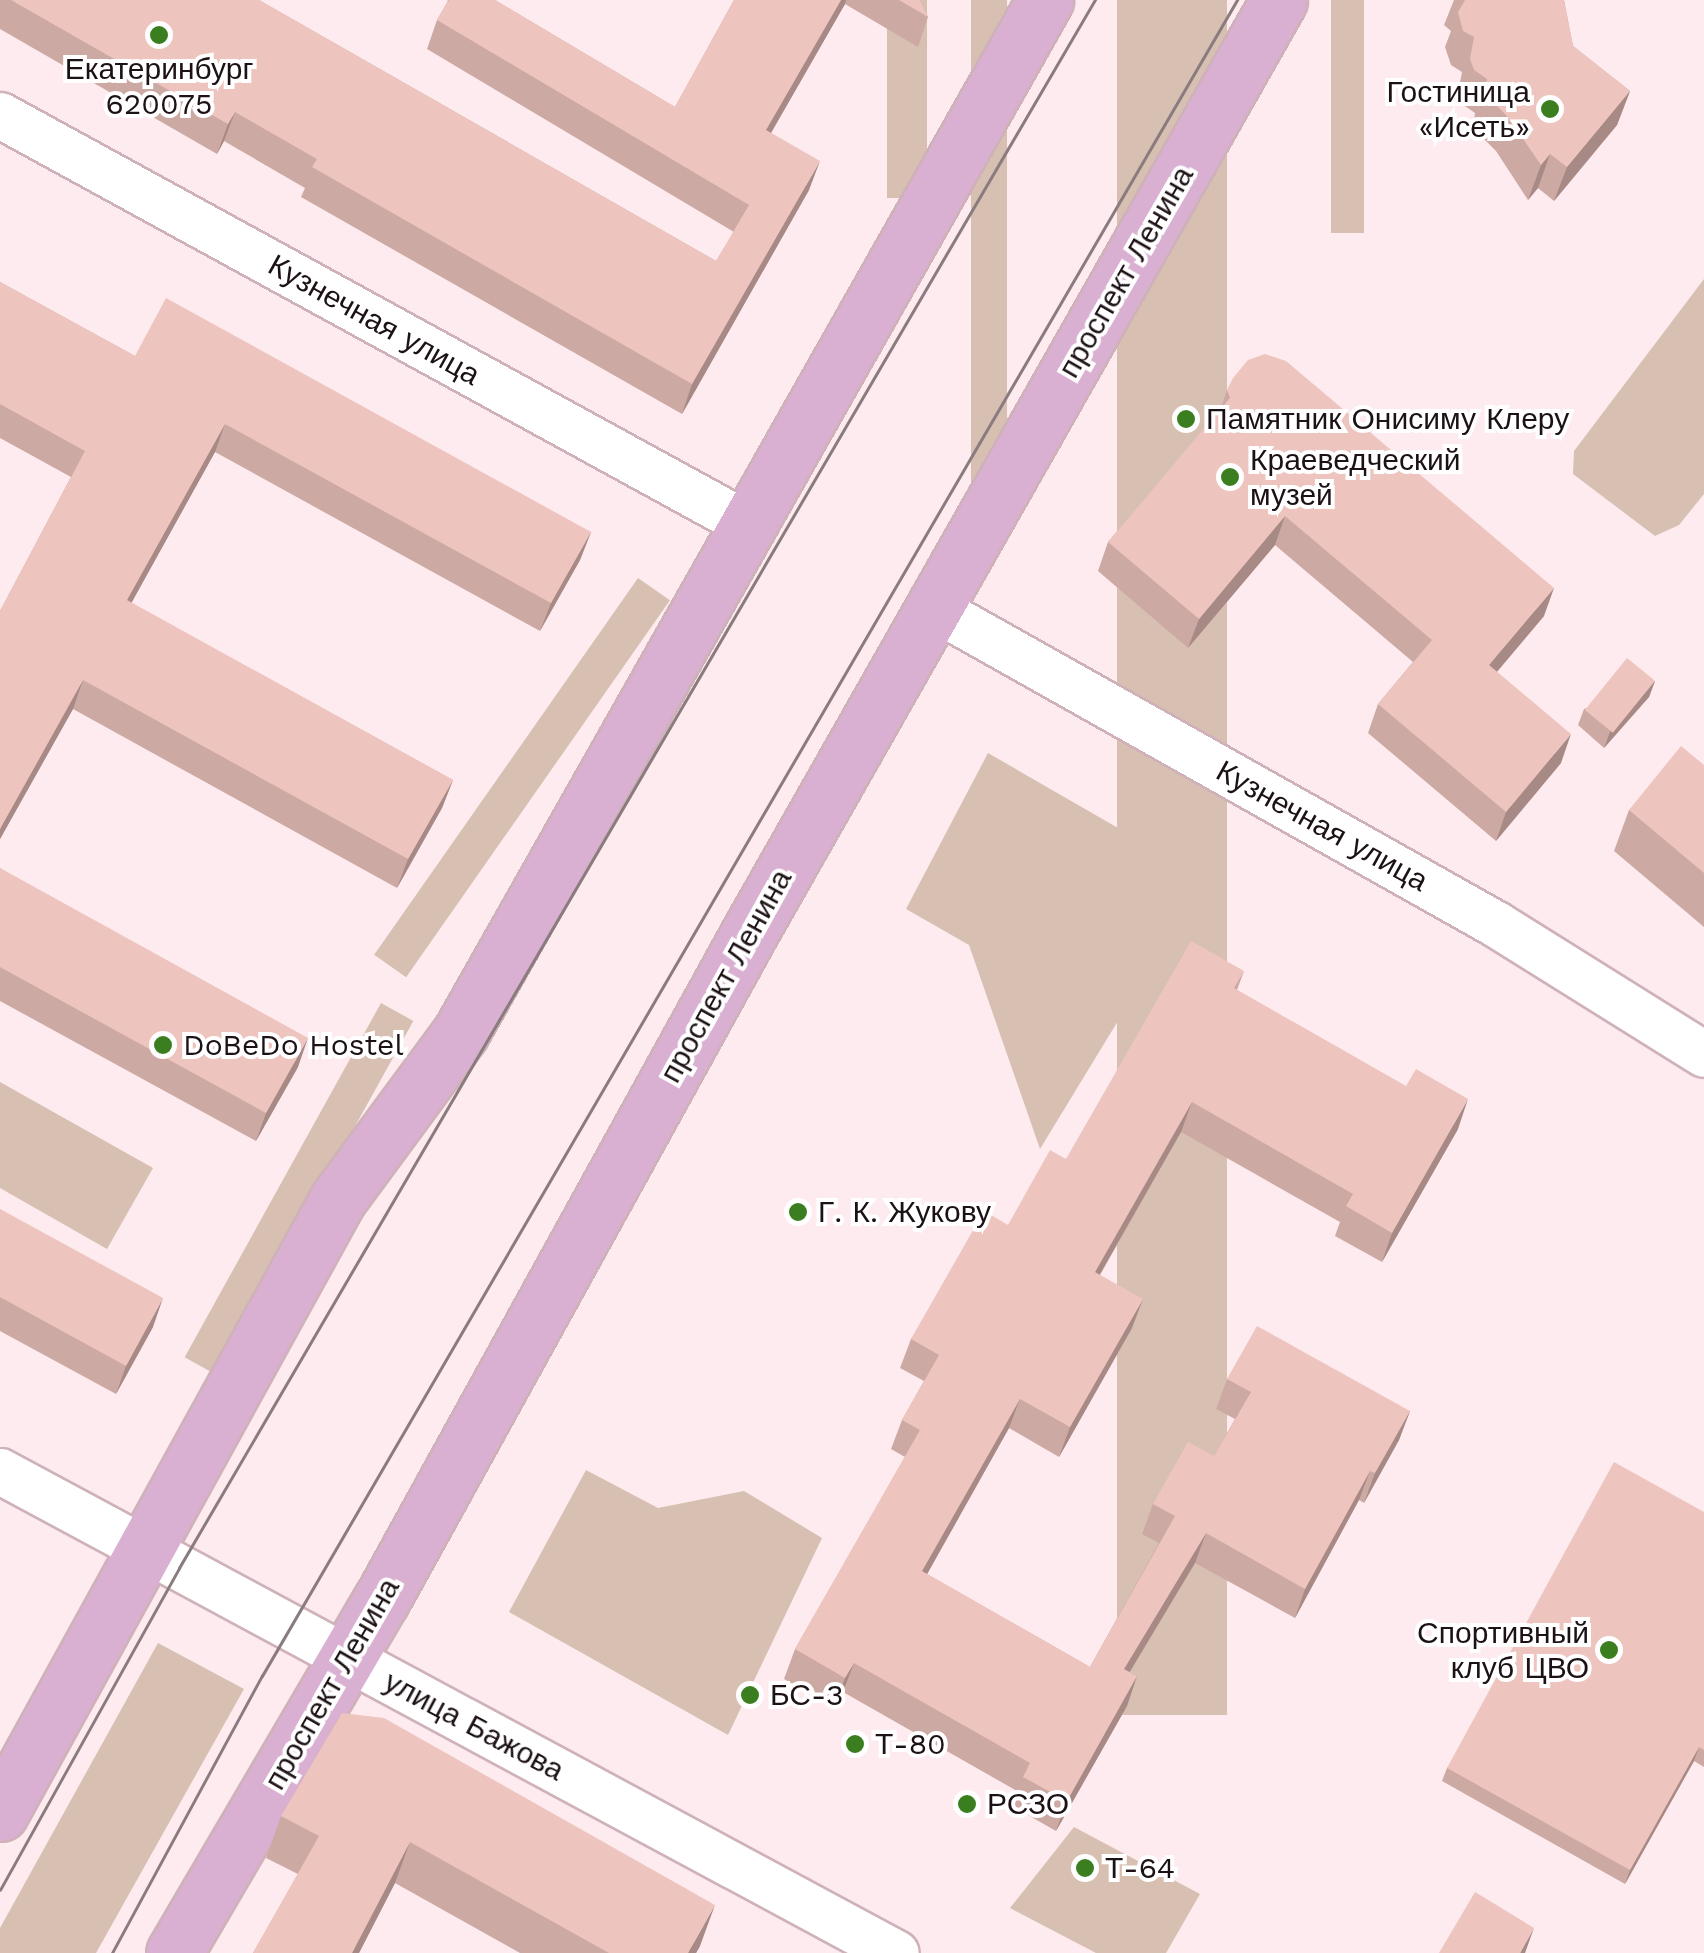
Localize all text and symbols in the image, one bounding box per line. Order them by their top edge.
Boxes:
marker: Екатеринбург 620075 [148,24,170,46]
place label: Екатеринбург 620075 [65,51,253,122]
place label: Гостиница «Исеть» [1386,74,1530,144]
marker: Гостиница «Исеть» [1539,98,1561,120]
street label: проспект Ленина [1051,160,1201,384]
street label: Кузнечная улица [262,247,486,393]
place label: Памятник Онисиму Клеру [1206,401,1569,437]
marker: Памятник Онисиму Клеру [1175,408,1197,430]
place label: Краеведческий музей [1250,442,1461,512]
marker: Краеведческий музей [1219,466,1241,488]
street label: Кузнечная улица [1210,753,1434,899]
street label: проспект Ленина [653,863,799,1089]
place label: DoBeDo Hostel [183,1027,404,1063]
marker: DoBeDo Hostel [152,1034,174,1056]
place label: Г. К. Жукову [818,1194,991,1230]
marker: Г. К. Жукову [787,1201,809,1223]
street label: проспект Ленина [257,1572,407,1796]
place label: Спортивный клуб ЦВО [1417,1615,1589,1686]
marker: Спортивный клуб ЦВО [1598,1639,1620,1661]
street label: улица Бажова [378,1664,570,1788]
place label: БС-3 [770,1677,843,1713]
marker: БС-3 [739,1684,761,1706]
place label: Т-80 [875,1726,946,1762]
marker: Т-80 [844,1733,866,1755]
place label: РСЗО [987,1786,1069,1822]
marker: РСЗО [956,1793,978,1815]
place label: Т-64 [1105,1850,1175,1886]
marker: Т-64 [1074,1857,1096,1879]

